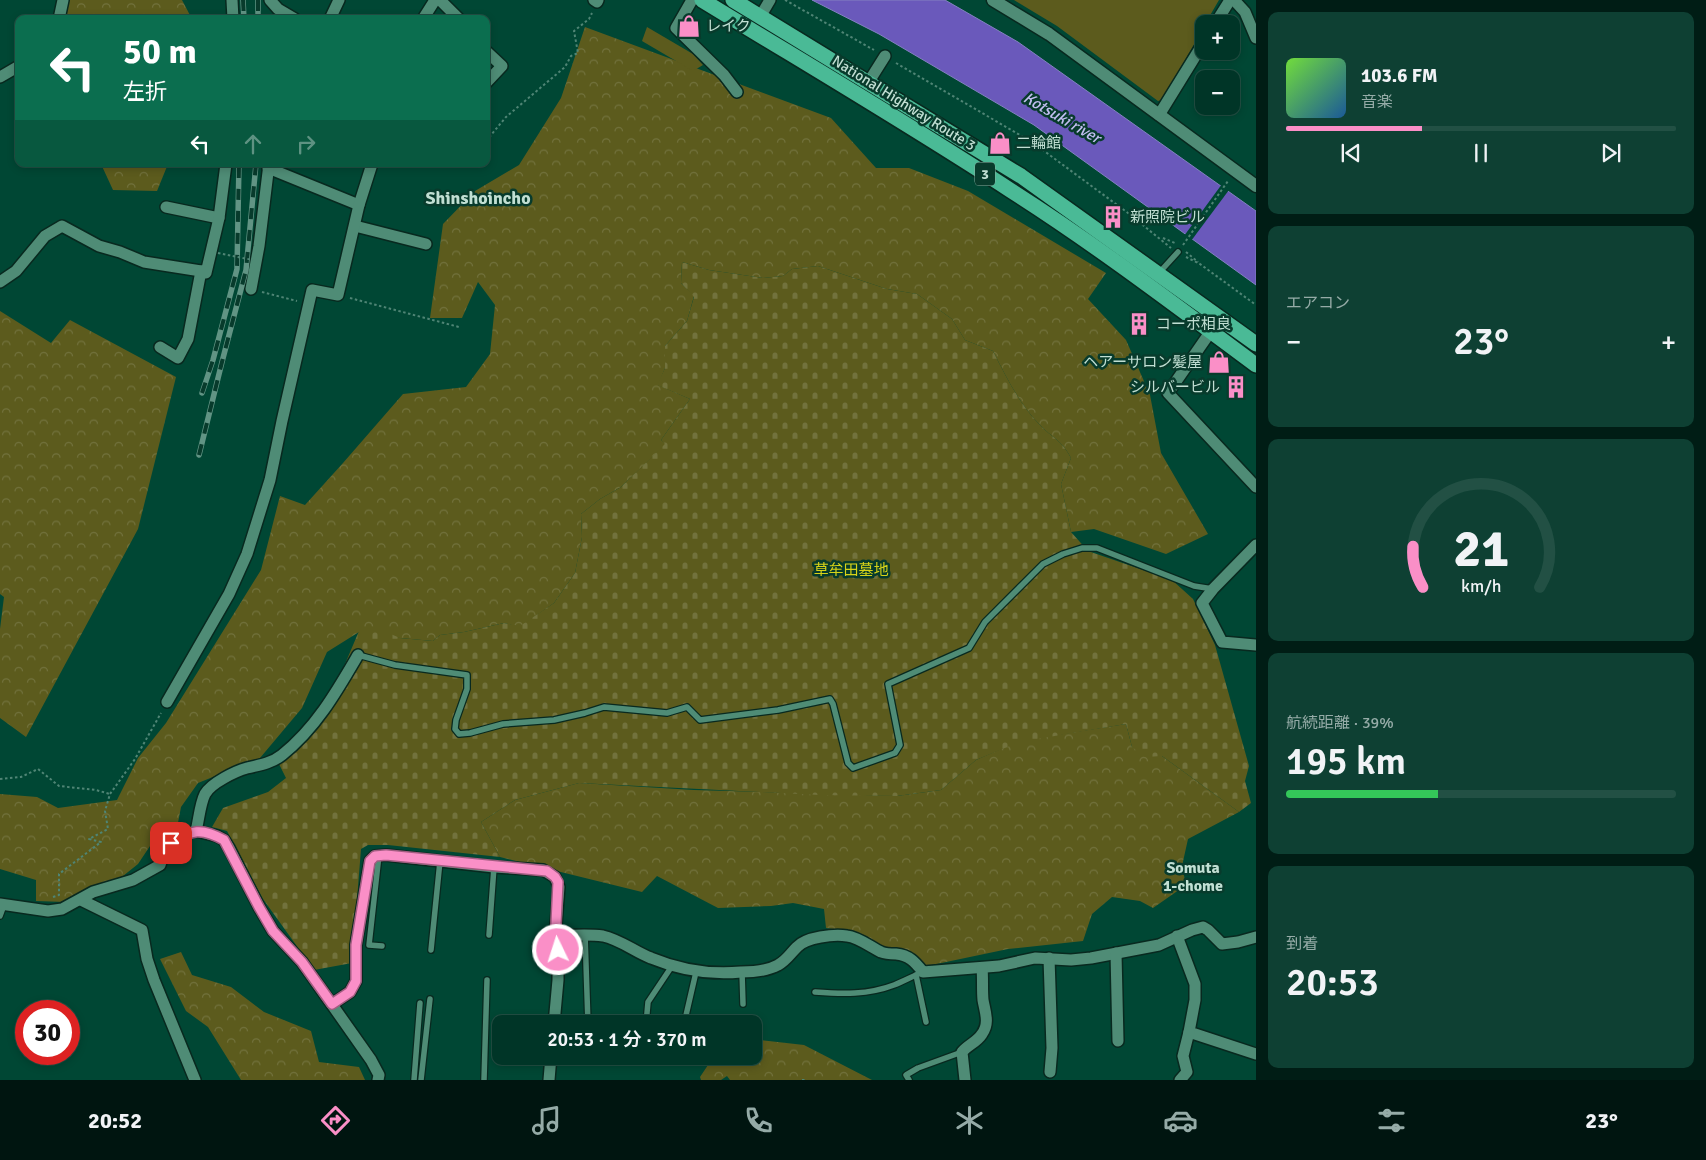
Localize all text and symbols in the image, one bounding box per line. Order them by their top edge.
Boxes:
shop icon: レイク [676,13,702,39]
map controls [1195,15,1240,115]
button: + [1195,15,1240,60]
place label: レイク [706,17,751,35]
text: 50 m [123,30,197,73]
icon: left [40,35,105,100]
street label: National Highway Route 3 [829,51,979,155]
text: 103.6 FM [1361,64,1438,88]
button: − [1195,70,1240,115]
text: 左折 [123,78,167,105]
water label: Kotsuki river [1020,88,1106,149]
text: 音楽 [1361,92,1393,112]
icon: left [186,130,214,158]
icon: ahead [239,130,267,158]
icon: right [292,130,320,158]
shop icon: 二輪館 [987,130,1013,156]
place label: 二輪館 [1016,134,1061,152]
icon: previous [1337,139,1365,167]
icon: pause [1467,139,1495,167]
icon: next [1597,139,1625,167]
road number: 3 [975,162,995,185]
district label: Shinshoincho [425,187,531,209]
building icon: 新照院ビル [1100,204,1126,230]
place label: 新照院ビル [1130,208,1205,226]
text: エアコン [1286,293,1350,313]
building icon: コーポ相良 [1126,311,1152,337]
place label: コーポ相良 [1156,315,1231,333]
text: 23° [1453,318,1509,365]
text: − [1286,325,1301,359]
text: + [1661,325,1676,359]
shop icon: ヘアーサロン髪屋 [1206,349,1232,375]
place label: ヘアーサロン髪屋 [1083,353,1202,371]
building icon: シルバービル [1223,374,1249,400]
place label: シルバービル [1130,378,1220,396]
text: 21 [1453,517,1509,581]
park label: 草牟田墓地 [813,561,889,579]
text: km/h [1461,575,1501,597]
text: 航続距離 · 39% [1286,713,1394,733]
text: 195 km [1286,738,1406,785]
pin [150,822,192,864]
icon: arrive [157,829,185,857]
district label: Somuta 1-chome [1163,858,1223,896]
position arrow [531,923,583,975]
text: 到着 [1286,934,1318,954]
text: 20:53 [1286,959,1379,1006]
speed limit sign: 30 [15,1000,80,1065]
text: 20:53 · 1 分 · 370 m [548,1028,706,1052]
icon: directions [318,1103,353,1138]
icon: music [529,1103,564,1138]
icon: phone [741,1103,776,1138]
icon: climate [952,1103,987,1138]
icon: car [1163,1103,1198,1138]
icon: filters [1374,1103,1409,1138]
text: 20:52 [88,1107,142,1134]
text: 23° [1585,1107,1618,1134]

